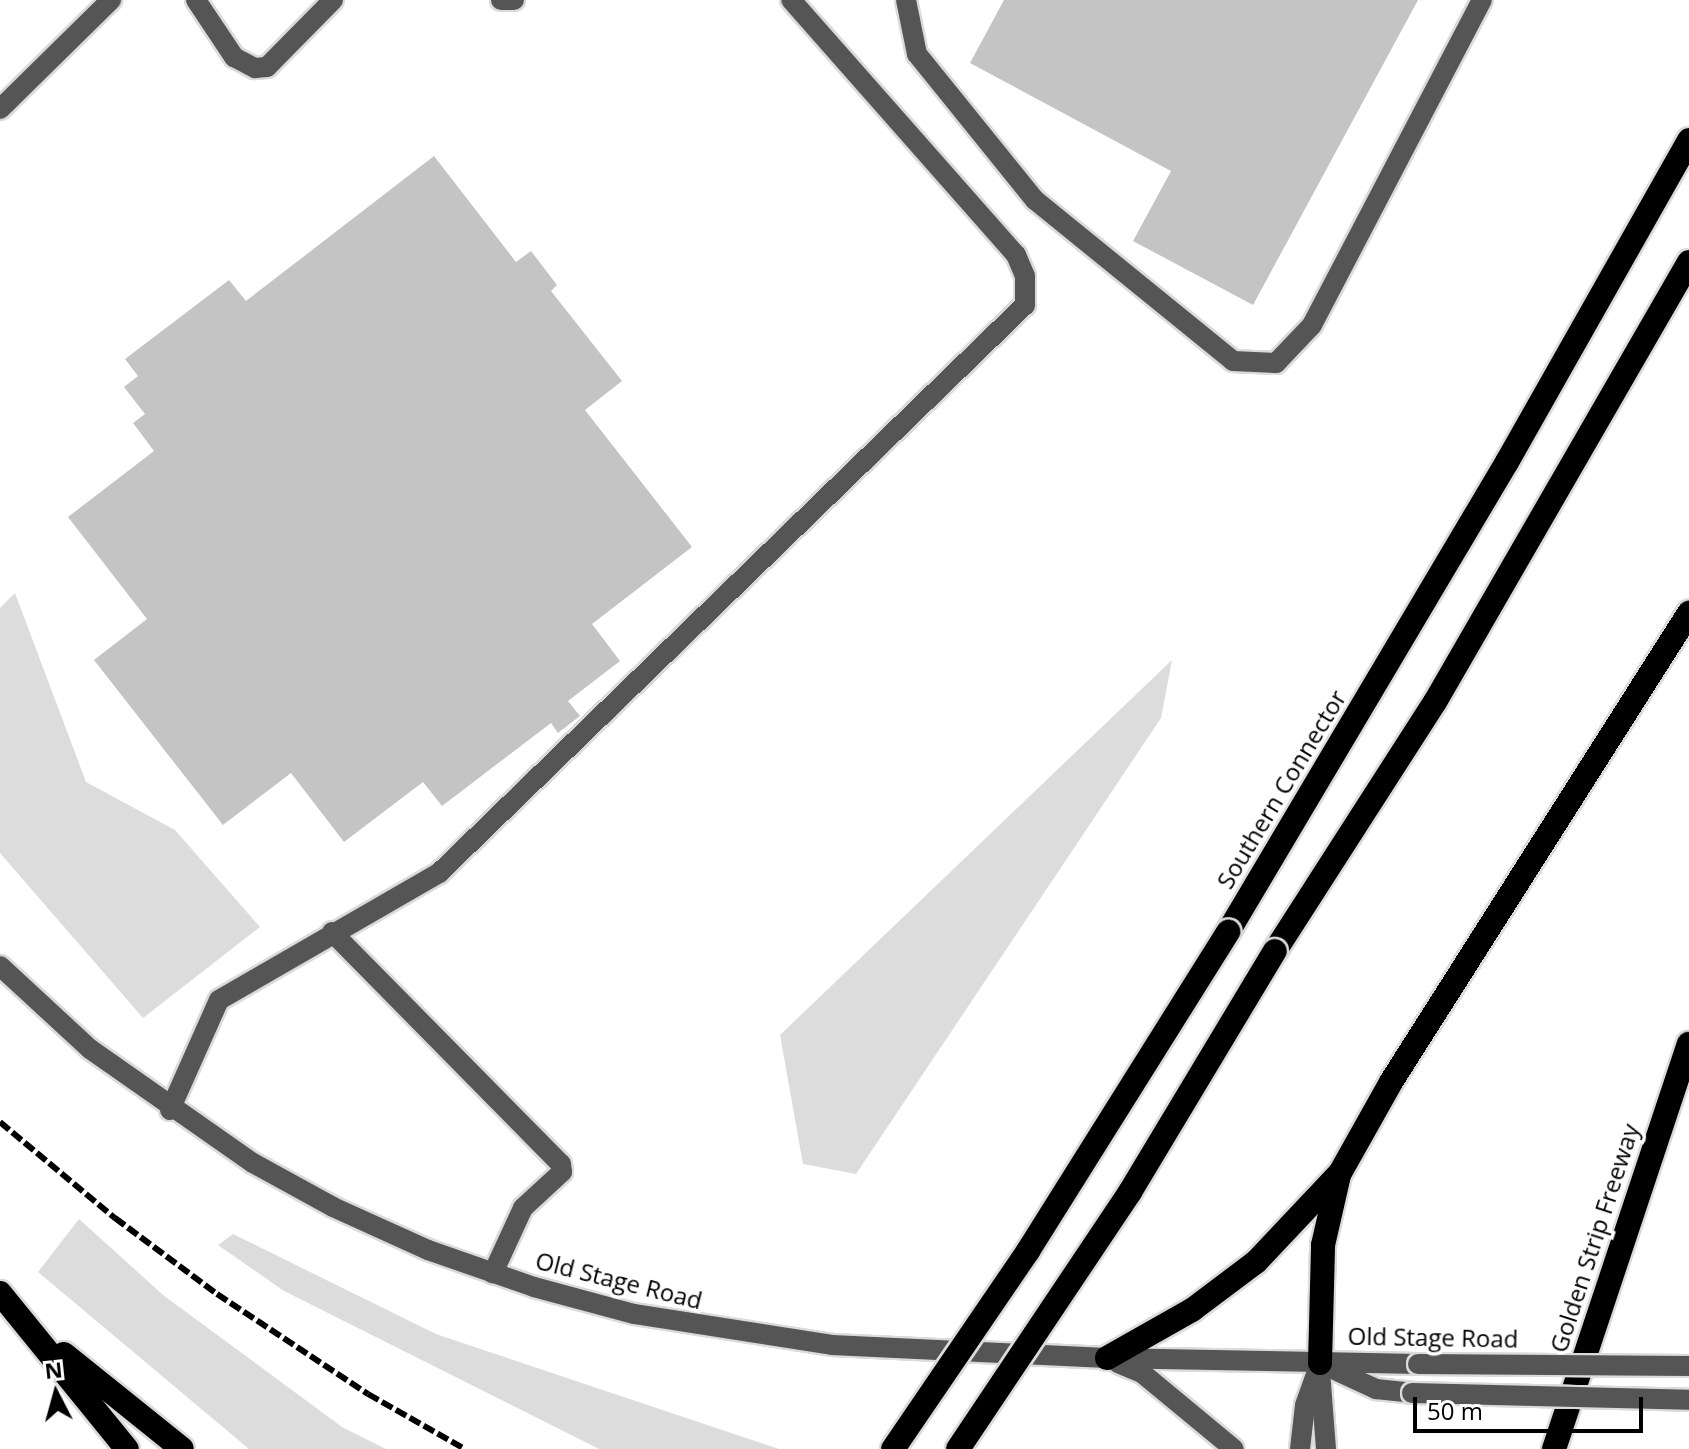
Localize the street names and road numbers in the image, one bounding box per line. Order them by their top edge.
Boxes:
street label: Southern Connector [1210,684,1352,894]
street label: Golden Strip Freeway [1543,1120,1645,1356]
street label: Old Stage Road [533,1245,705,1315]
street label: Old Stage Road [1347,1321,1519,1353]

